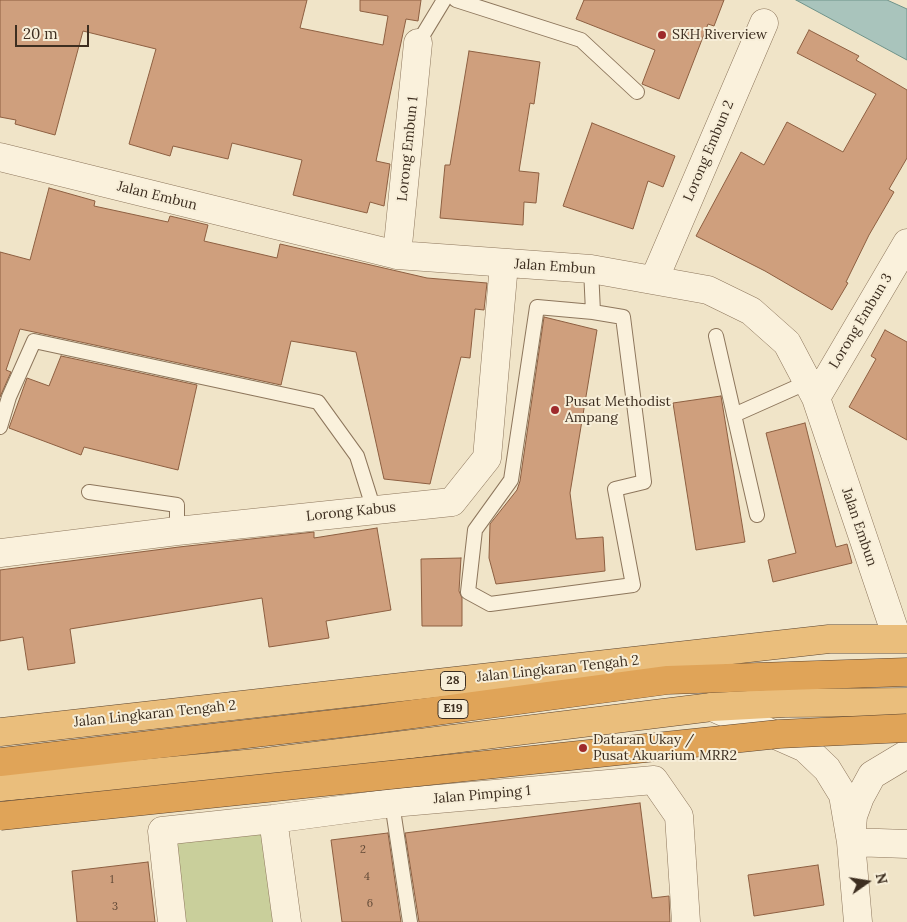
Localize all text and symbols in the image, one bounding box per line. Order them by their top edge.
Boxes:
scale bar [18,15,91,47]
text: 20 m [23,24,58,43]
place label: SKH Riverview [672,27,767,43]
marker: SKH Riverview [656,29,668,41]
street label: Lorong Embun 1 [394,96,422,202]
street label: Lorong Embun 2 [680,98,738,204]
street label: Jalan Embun [115,178,199,214]
street label: Jalan Embun [514,256,596,278]
street label: Lorong Embun 3 [826,270,896,372]
place label: Pusat Methodist Ampang [565,394,671,427]
marker: Pusat Methodist Ampang [549,404,561,416]
street label: Jalan Embun [838,486,880,568]
street label: Lorong Kabus [305,499,397,525]
street label: Jalan Lingkaran Tengah 2 [476,652,640,686]
road number: 28 [440,671,466,690]
street label: Jalan Lingkaran Tengah 2 [73,697,237,731]
road number: E19 [438,700,468,719]
place label: Dataran Ukay / Pusat Akuarium MRR2 [593,732,737,764]
marker: Dataran Ukay / Pusat Akuarium MRR2 [577,742,589,754]
street label: Jalan Pimping 1 [433,782,531,808]
house number: 2 [360,843,366,857]
north arrow [842,857,892,907]
house number: 4 [364,870,370,884]
text: N [872,871,892,886]
house number: 1 [110,873,114,887]
house number: 6 [367,897,373,911]
house number: 3 [112,900,118,914]

